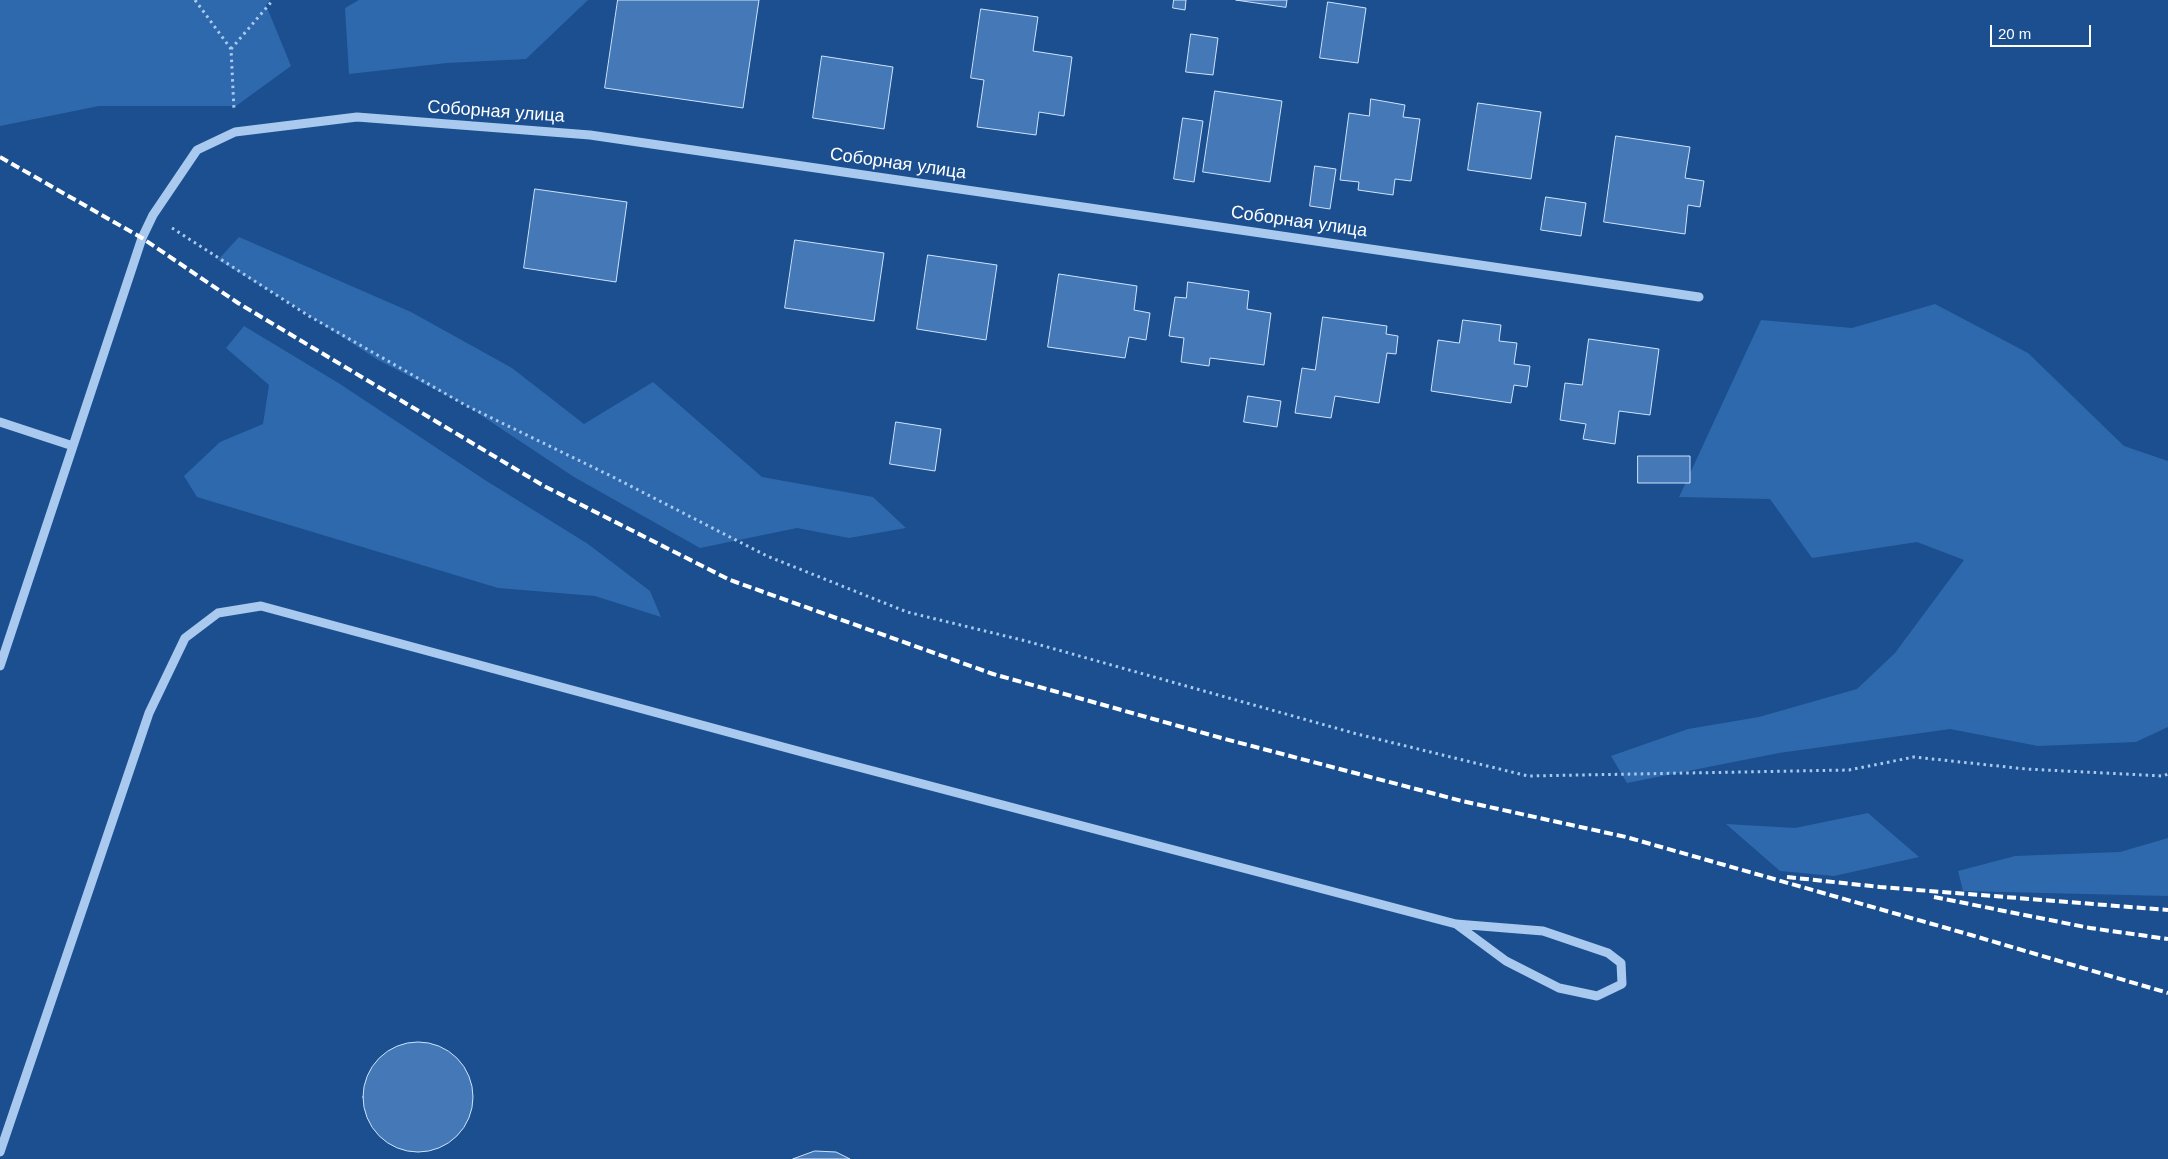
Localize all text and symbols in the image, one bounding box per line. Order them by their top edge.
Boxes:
scale bar [1993,15,2094,47]
text: 20 m [1998,25,2031,42]
street label: Соборная улица [427,96,565,128]
street label: Соборная улица [828,144,968,184]
street label: Соборная улица [1229,202,1369,242]

